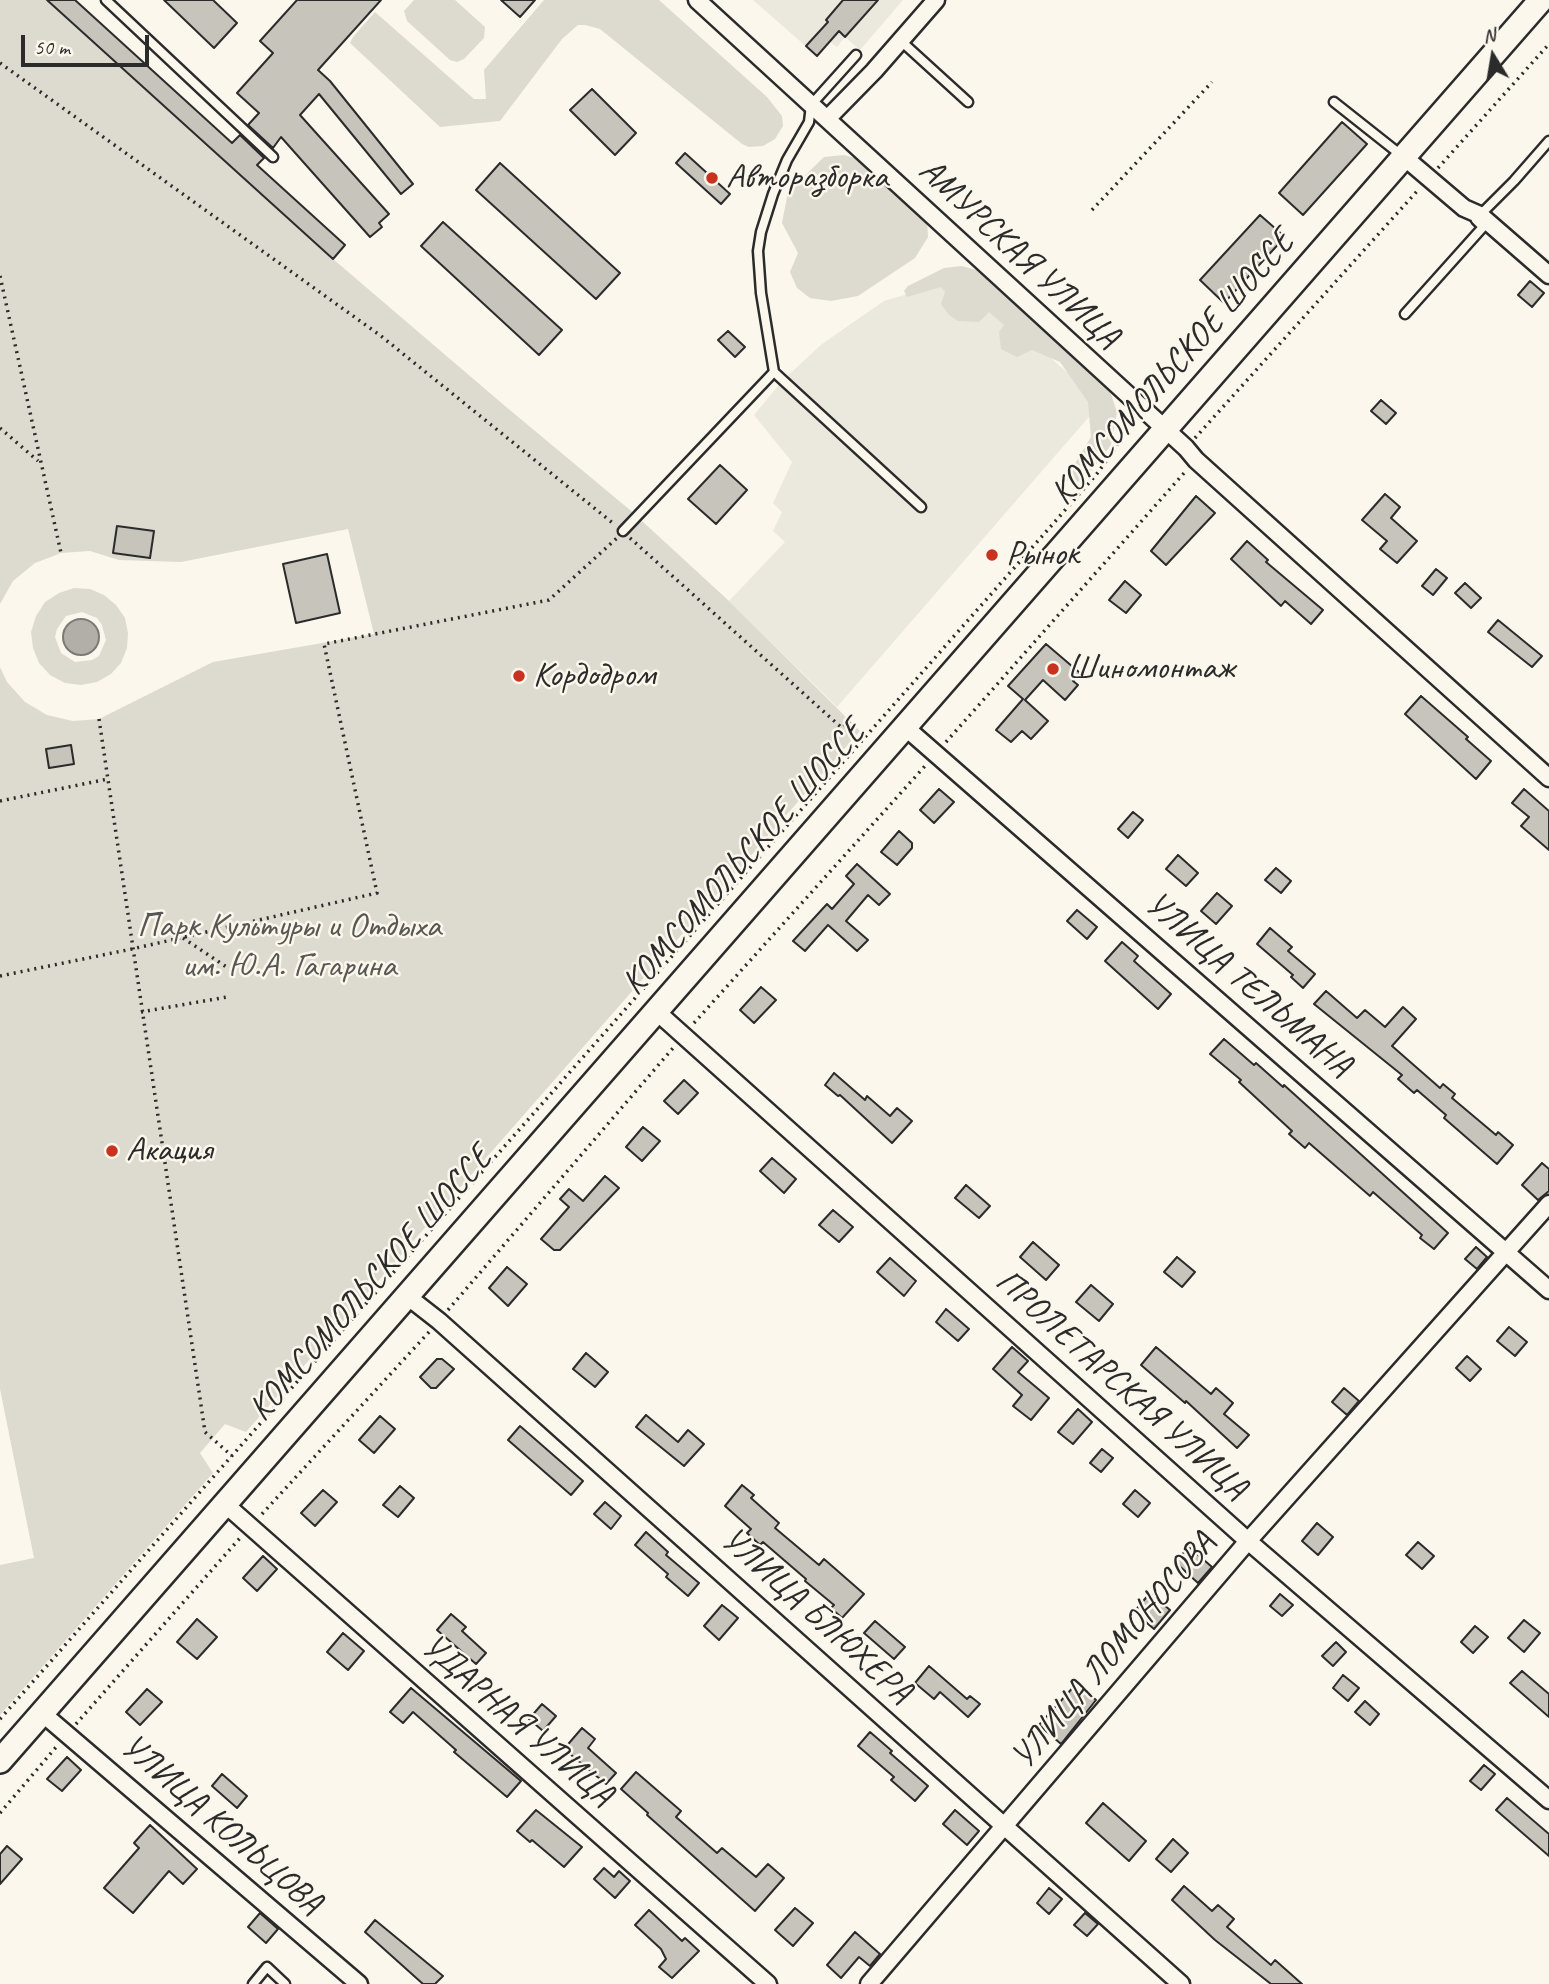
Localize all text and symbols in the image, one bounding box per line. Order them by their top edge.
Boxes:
scale bar [24,21,152,65]
north arrow [1458,21,1528,91]
text: N [1481,22,1497,48]
text: 50 m [34,34,70,60]
street label: АМУРСКАЯ УЛИЦА [910,150,1128,358]
place label: Авторазборка [726,157,888,199]
marker: Авторазборка [704,170,720,186]
street label: КОМСОМОЛЬСКОЕ ШОССЕ [1042,222,1304,514]
place label: Рынок [1006,534,1078,576]
marker: Рынок [984,547,1000,563]
place label: Шиномонтаж [1067,648,1234,690]
place label: Кордодром [533,655,655,697]
marker: Шиномонтаж [1045,661,1061,677]
marker: Кордодром [511,668,527,684]
street label: КОМСОМОЛЬСКОЕ ШОССЕ [613,712,875,1004]
street label: УЛИЦА ТЕЛЬМАНА [1136,884,1360,1086]
park label: Парк Культуры и Отдыха им. Ю.А. Гагарина [137,906,441,988]
place label: Акация [126,1130,212,1172]
street label: КОМСОМОЛЬСКОЕ ШОССЕ [240,1138,502,1430]
marker: Акация [104,1143,120,1159]
street label: ПРОЛЕТАРСКАЯ УЛИЦА [986,1261,1256,1509]
street label: УЛИЦА БЛЮХЕРА [712,1519,920,1713]
street label: УЛИЦА ЛОМОНОСОВА [1003,1524,1225,1778]
street label: УДАРНАЯ УЛИЦА [412,1626,622,1816]
street label: УЛИЦА КОЛЬЦОВА [111,1726,331,1924]

